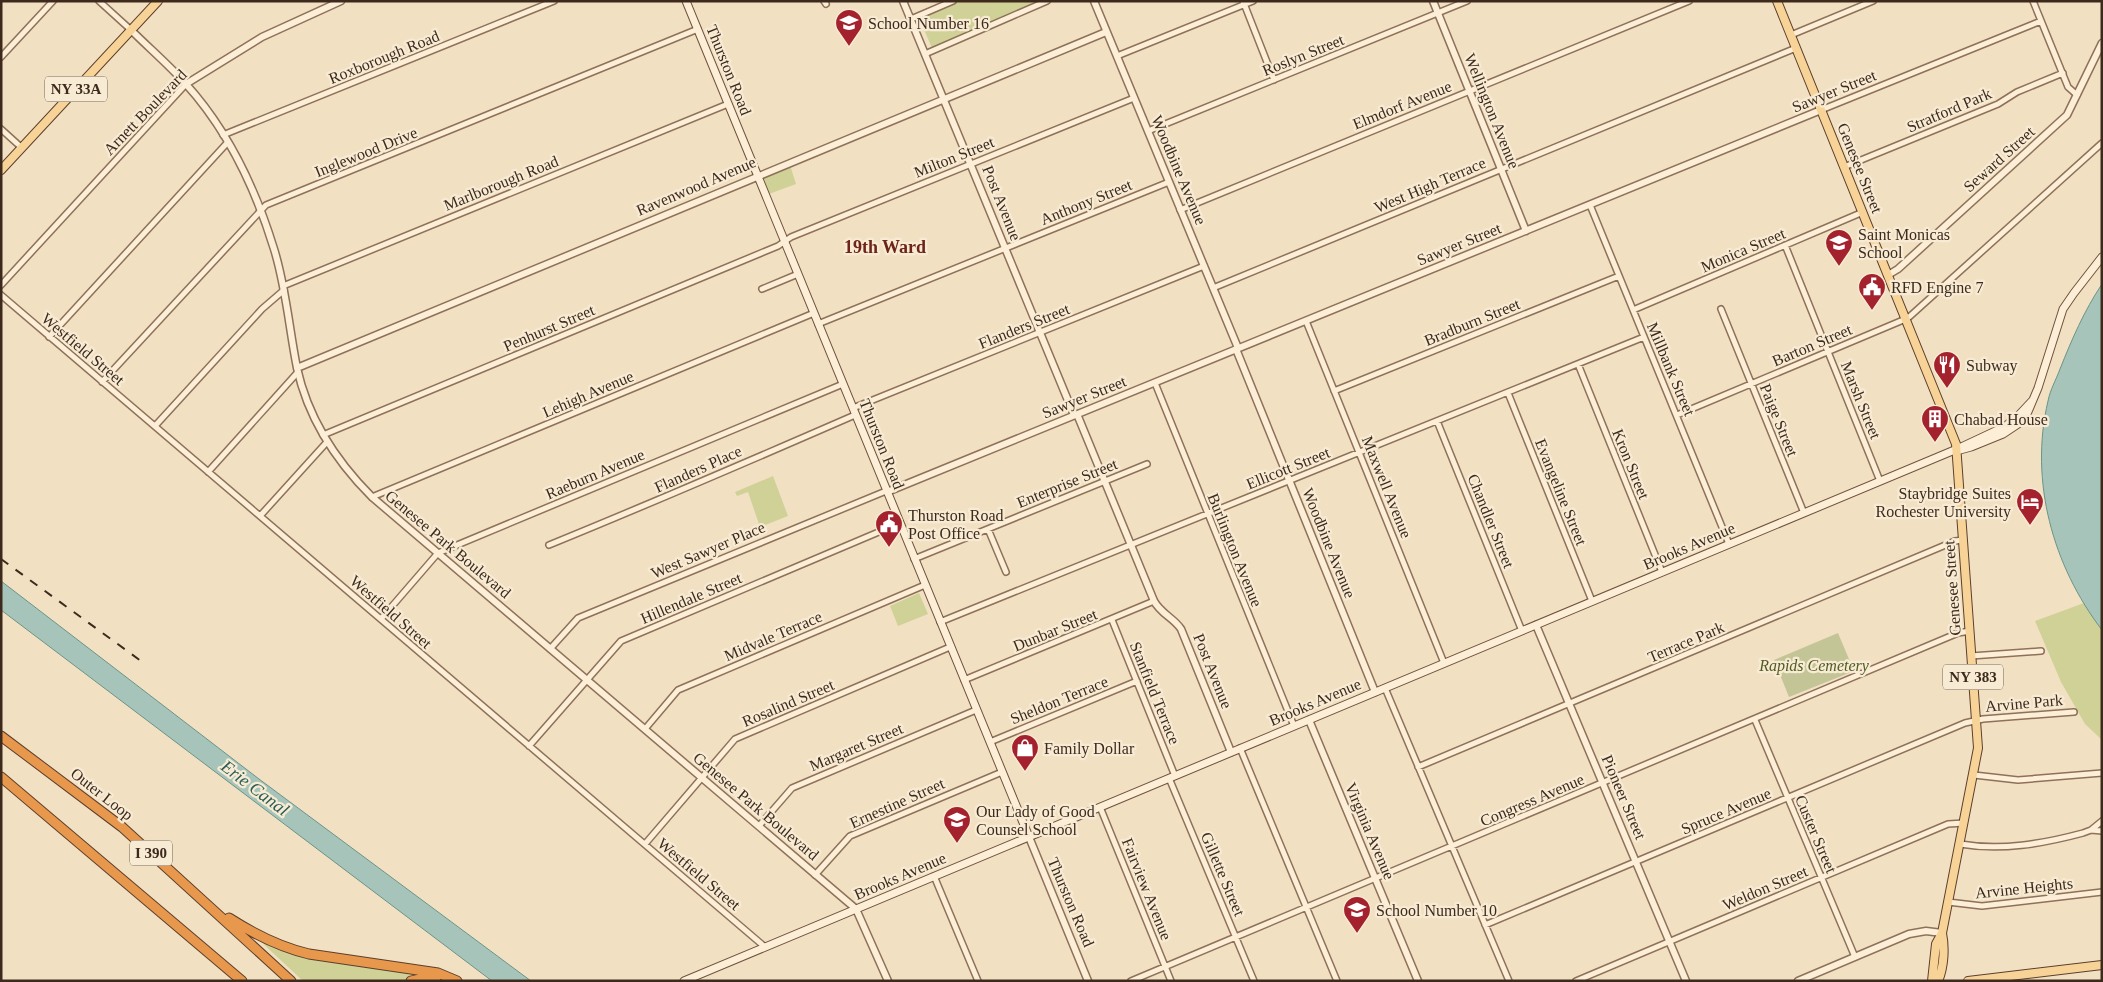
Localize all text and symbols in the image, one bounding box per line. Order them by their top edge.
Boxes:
school or university icon: School Number 16 [834,8,864,47]
place label: School Number 16 [868,15,989,32]
street label: Thurston Road [703,23,755,117]
street label: Roxborough Road [326,27,442,88]
street label: Roslyn Street [1260,31,1347,80]
street label: Wellington Avenue [1460,51,1523,171]
street label: Arnett Boulevard [100,66,190,158]
street label: Sawyer Street [1789,66,1879,117]
road number: NY 33A [45,76,107,102]
street label: Elmdorf Avenue [1350,77,1454,133]
street label: Stratford Park [1904,85,1994,135]
street label: Woodbine Avenue [1148,113,1210,227]
street label: Genesee Street [1834,121,1886,216]
street label: Seward Street [1960,122,2038,195]
street label: Inglewood Drive [312,124,420,181]
street label: Milton Street [911,133,997,181]
street label: Marlborough Road [441,152,561,215]
street label: Ravenwood Avenue [634,153,758,219]
street label: West High Terrace [1372,154,1488,217]
street label: Post Avenue [979,163,1025,243]
street label: Anthony Street [1038,176,1135,229]
street label: Sawyer Street [1414,219,1504,270]
street label: Monica Street [1698,224,1788,275]
place label: Saint Monicas School [1858,226,1950,261]
school or university icon: Saint Monicas School [1824,228,1854,267]
district label: 19th Ward [844,237,926,257]
public building icon: RFD Engine 7 [1857,272,1887,311]
place label: RFD Engine 7 [1891,279,1983,297]
street label: Bradburn Street [1422,295,1523,349]
street label: Flanders Street [976,300,1072,352]
street label: Penhurst Street [501,301,598,355]
street label: Westfield Street [38,310,128,389]
street label: Millbank Street [1644,320,1699,419]
street label: Barton Street [1770,320,1855,369]
restaurant icon: Subway [1932,350,1962,389]
place label: Subway [1966,357,2018,375]
street label: Marsh Street [1838,359,1884,442]
street label: Lehigh Avenue [540,367,636,422]
street label: Sawyer Street [1039,372,1129,423]
street label: Paige Street [1756,381,1801,460]
street label: Thurston Road [856,397,908,491]
building icon: Chabad House [1920,404,1950,443]
place label: Chabad House [1954,411,2048,428]
street label: Kron Street [1609,426,1653,502]
street label: Maxwell Avenue [1359,433,1415,541]
street label: Evangeline Street [1531,436,1590,549]
street label: Flanders Place [652,442,744,496]
street label: Ellicott Street [1244,443,1333,492]
street label: Raeburn Avenue [543,445,647,503]
street label: Enterprise Street [1014,455,1121,512]
street label: Chandler Street [1464,471,1518,571]
place label: Staybridge Suites Rochester University [1875,485,2011,521]
street label: Woodbine Avenue [1299,486,1359,600]
street label: Genesee Park Boulevard [382,487,514,601]
hotel icon: Staybridge Suites Rochester University [2015,487,2045,526]
street label: Burlington Avenue [1204,491,1266,610]
place label: Thurston Road Post Office [908,507,1004,542]
public building icon: Thurston Road Post Office [874,509,904,548]
street label: West Sawyer Place [648,518,768,583]
street label: Brooks Avenue [1641,519,1737,573]
street label: Genesee Street [1940,539,1964,636]
street label: Hillendale Street [638,569,745,627]
street label: Westfield Street [347,572,436,652]
street label: Dunbar Street [1010,605,1100,655]
street label: Midvale Terrace [721,608,825,664]
street label: Terrace Park [1645,618,1727,666]
street label: Post Avenue [1190,631,1236,711]
street label: Stanfield Terrace [1127,639,1183,747]
park label: Rapids Cemetery [1758,657,1870,675]
road number: NY 383 [1943,664,2003,690]
street label: Sheldon Terrace [1008,673,1110,727]
street label: Brooks Avenue [1267,675,1363,729]
street label: Rosalind Street [739,676,837,730]
street label: Arvine Park [1985,691,2063,715]
street label: Margaret Street [807,719,906,775]
shop icon: Family Dollar [1010,733,1040,772]
place label: Family Dollar [1044,740,1135,758]
street label: Genesee Park Boulevard [690,749,822,863]
street label: Pioneer Street [1599,752,1650,842]
water label: Erie Canal [216,755,293,820]
street label: Outer Loop [67,764,136,824]
street label: Congress Avenue [1477,770,1587,830]
street label: Ernestine Street [847,774,947,831]
street label: Virginia Avenue [1341,780,1398,882]
street label: Spruce Avenue [1678,784,1774,839]
street label: Custer Street [1792,792,1840,876]
place label: Our Lady of Good Counsel School [976,803,1095,838]
school or university icon: Our Lady of Good Counsel School [942,805,972,844]
street label: Gillette Street [1198,830,1248,919]
street label: Westfield Street [654,835,744,914]
street label: Fairview Avenue [1119,835,1175,943]
road number: I 390 [130,840,172,866]
street label: Brooks Avenue [852,849,948,903]
street label: Thurston Road [1045,855,1097,949]
street label: Weldon Street [1720,862,1811,914]
street label: Arvine Heights [1974,874,2074,903]
school or university icon: School Number 10 [1342,895,1372,934]
place label: School Number 10 [1376,902,1497,919]

